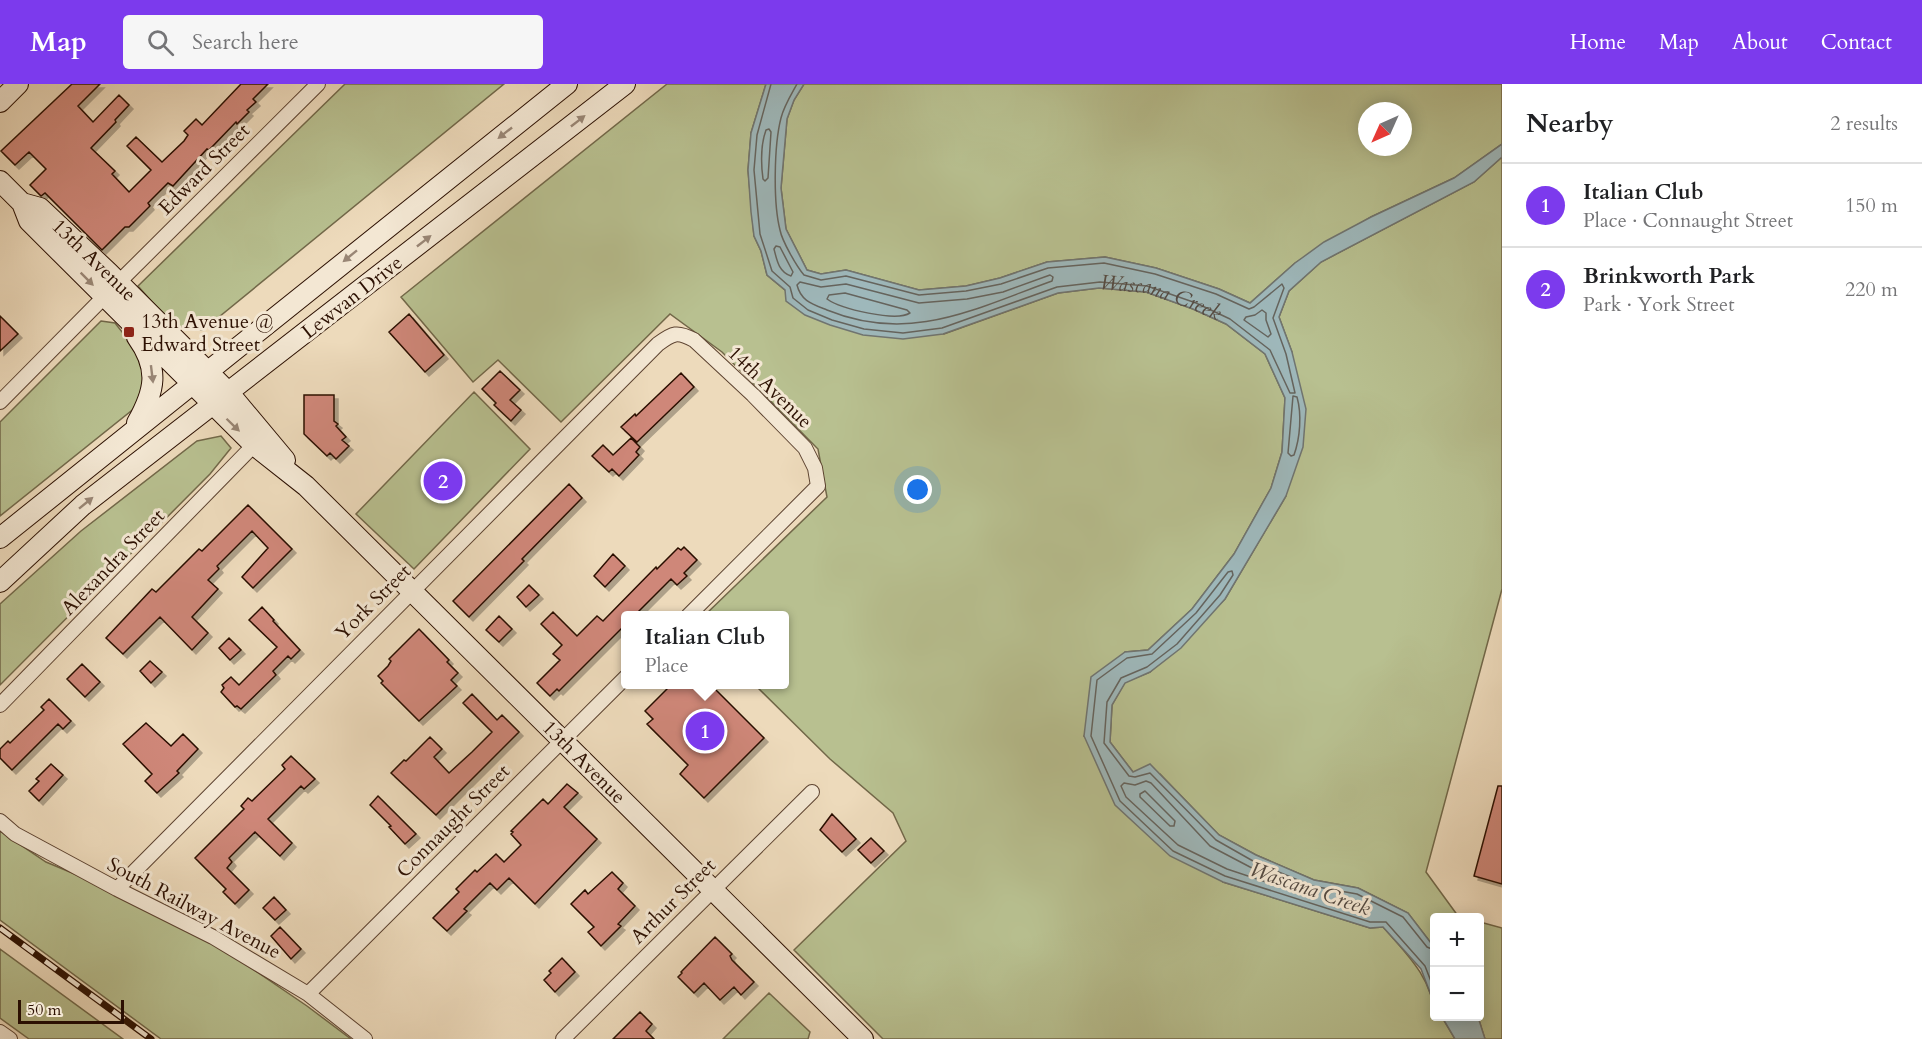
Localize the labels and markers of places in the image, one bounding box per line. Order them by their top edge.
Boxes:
place label: 13th Avenue @ Edward Street [141,308,274,358]
marker: 13th Avenue @ Edward Street [122,325,136,339]
pin: 2 [424,458,462,504]
pin: 1 [686,708,724,754]

